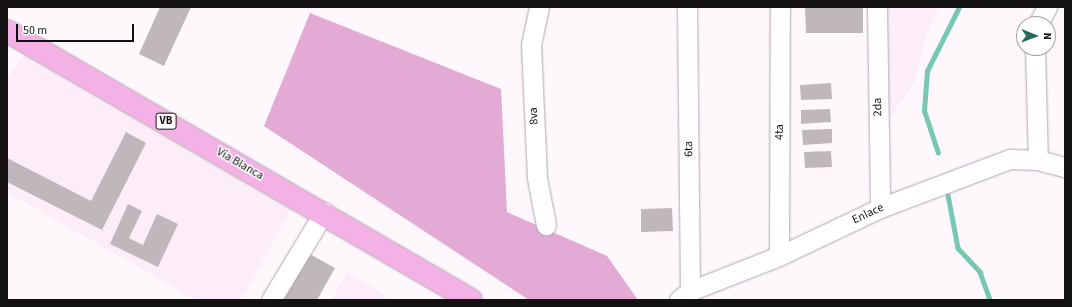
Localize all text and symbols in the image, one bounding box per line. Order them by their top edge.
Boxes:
scale bar [18,16,136,42]
north arrow [1016,16,1056,56]
text: 50 m [23,22,47,39]
text: N [1040,32,1055,40]
street label: 2da [871,98,885,116]
street label: 8va [526,107,542,125]
road number: VB [155,112,177,130]
street label: 4ta [773,124,787,140]
street label: 6ta [682,141,696,157]
street label: Vía Blanca [214,145,266,183]
street label: Enlace [850,200,886,228]

